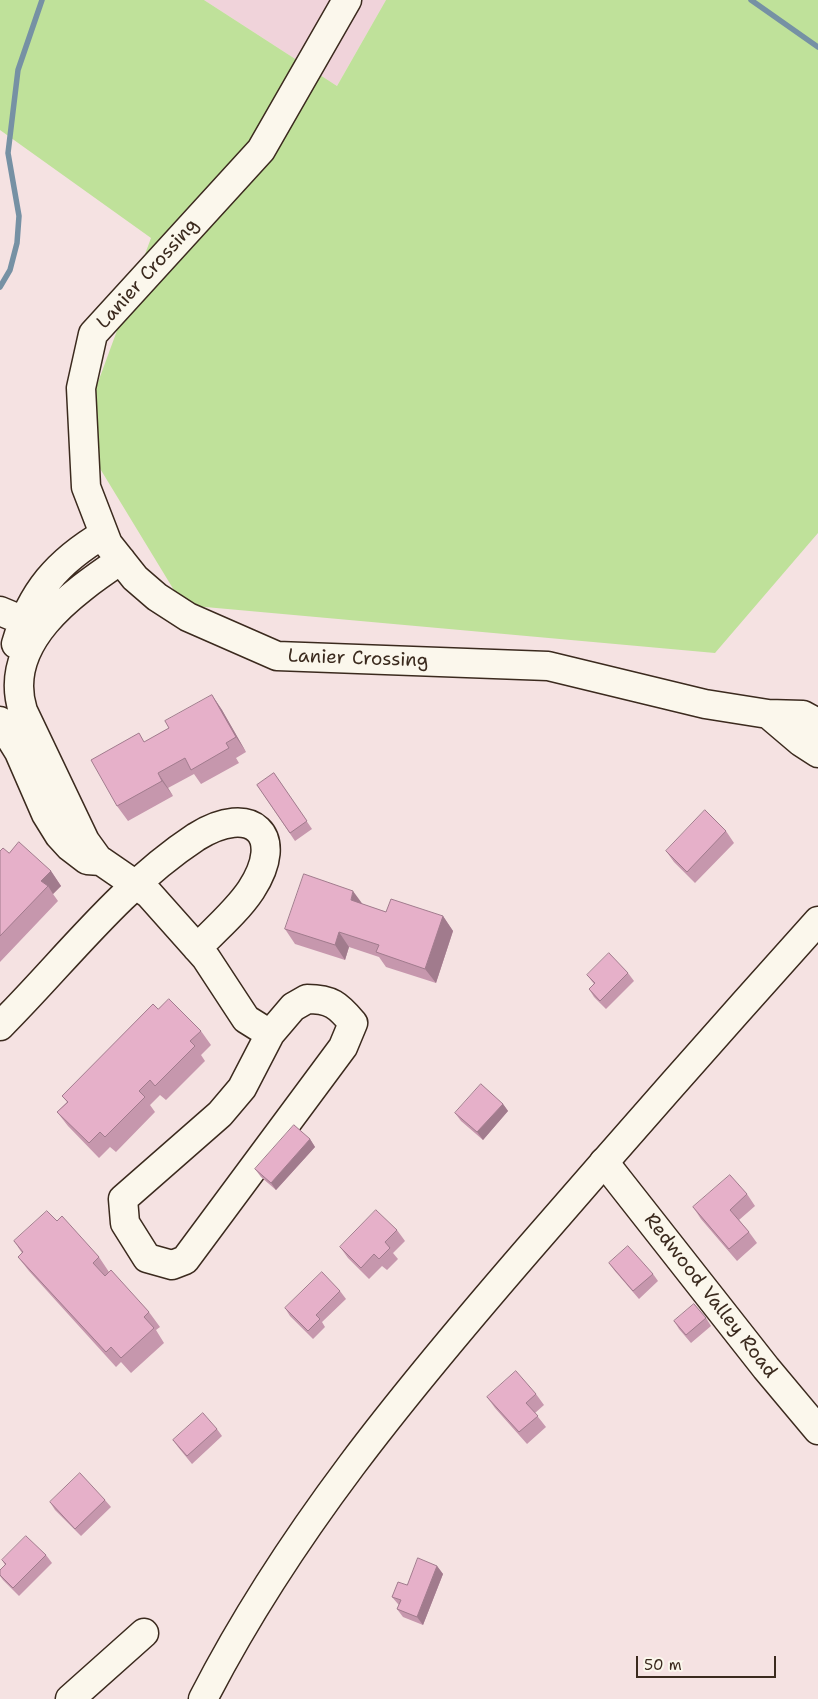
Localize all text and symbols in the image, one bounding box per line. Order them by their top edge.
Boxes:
street label: Lanier Crossing [92,214,204,334]
street label: Lanier Crossing [287,645,429,673]
street label: Redwood Valley Road [639,1209,781,1383]
scale bar [638,1646,778,1678]
text: 50 m [644,1655,682,1675]

